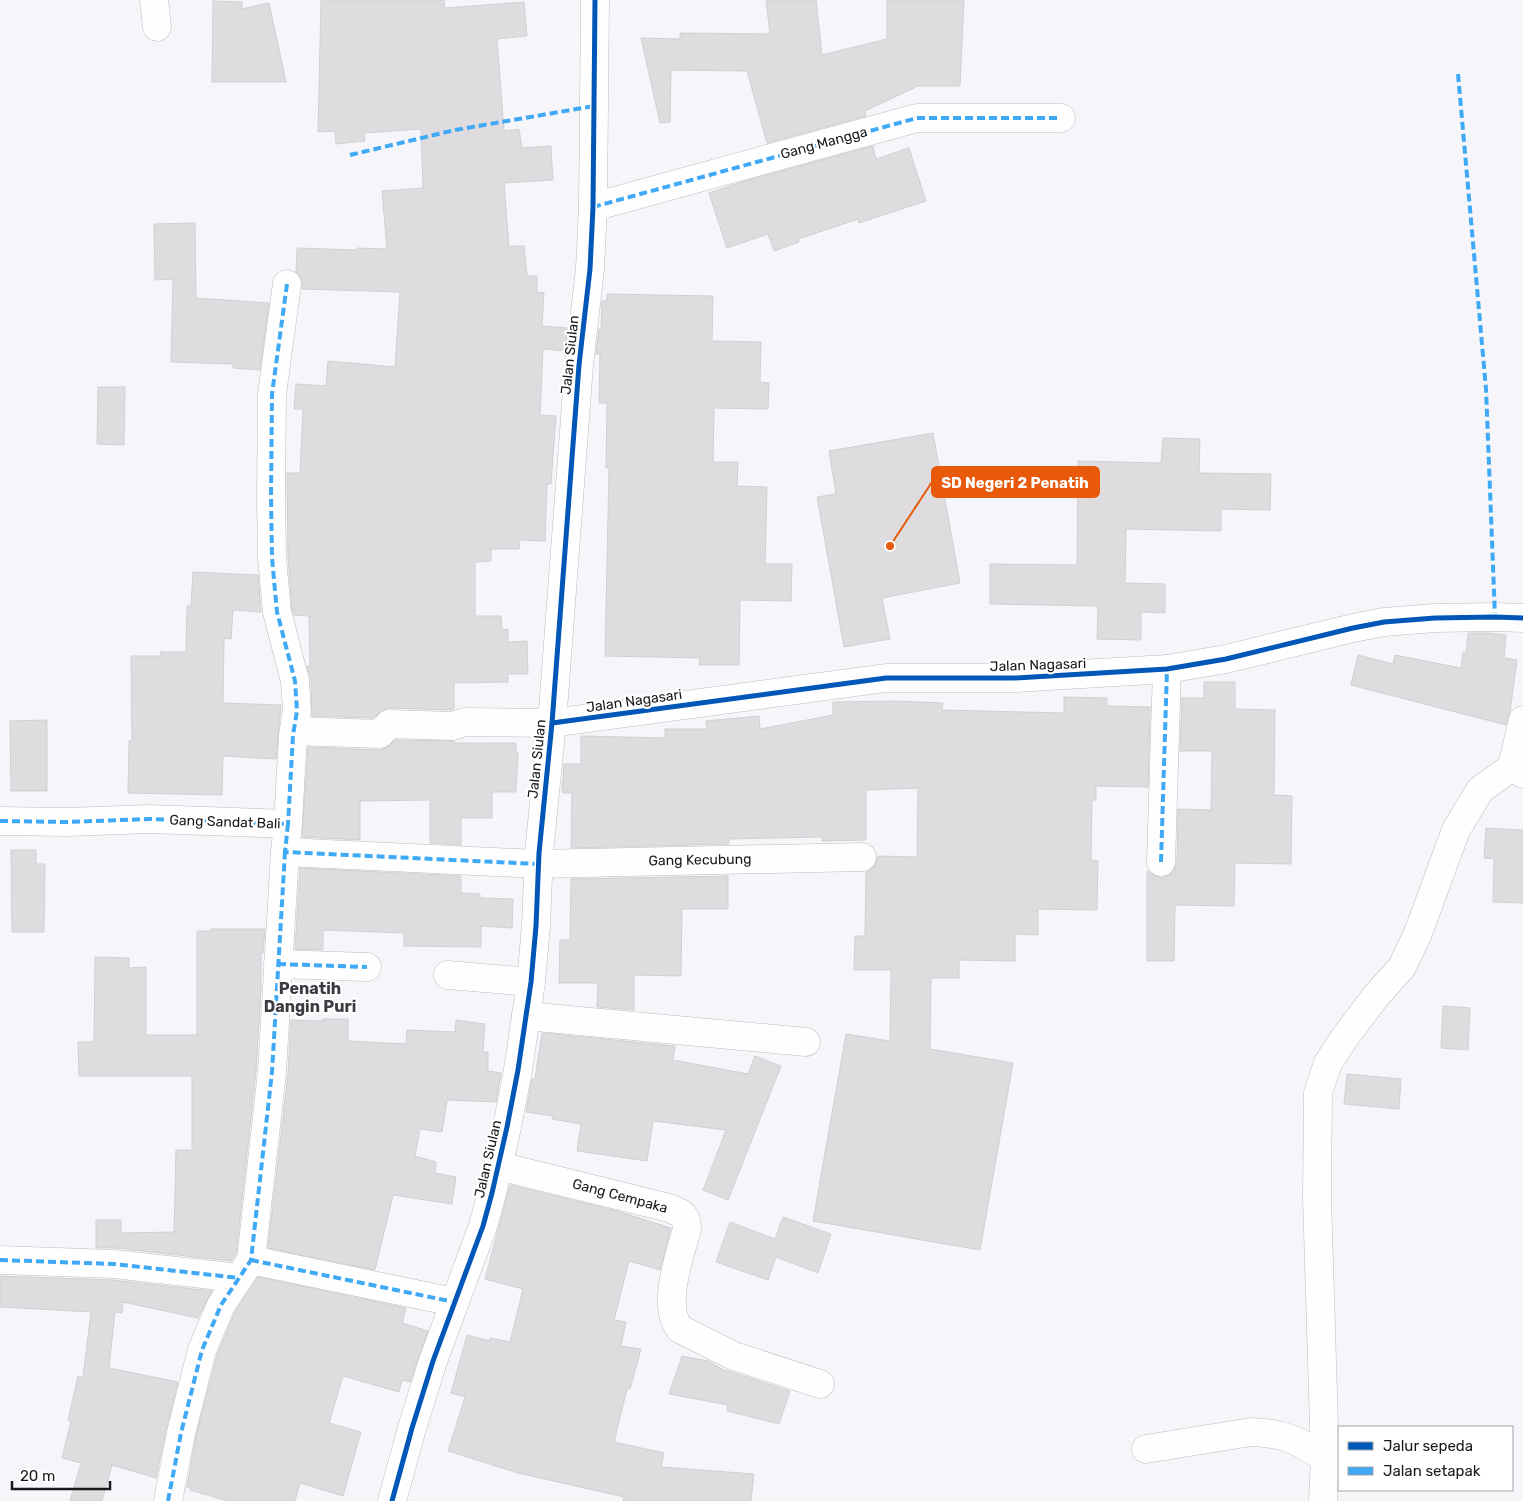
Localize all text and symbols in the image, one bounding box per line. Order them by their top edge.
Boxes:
street label: Gang Mangga [779,123,869,163]
street label: Jalan Siulan [557,314,583,396]
callout: SD Negeri 2 Penatih [932,467,1099,497]
text: SD Negeri 2 Penatih [941,474,1089,492]
street label: Jalan Nagasari [989,655,1087,675]
street label: Jalan Nagasari [585,686,683,716]
street label: Jalan Siulan [524,718,550,800]
street label: Gang Sandat Bali [169,812,281,832]
street label: Gang Kecubung [648,851,752,869]
district label: Penatih Dangin Puri [264,979,356,1016]
street label: Jalan Siulan [471,1118,505,1200]
street label: Gang Cempaka [570,1175,670,1217]
legend [1338,1426,1513,1491]
text: Jalur sepeda [1383,1437,1473,1455]
scale bar [12,1458,110,1490]
text: Jalan setapak [1383,1462,1481,1480]
text: 20 m [20,1467,55,1485]

